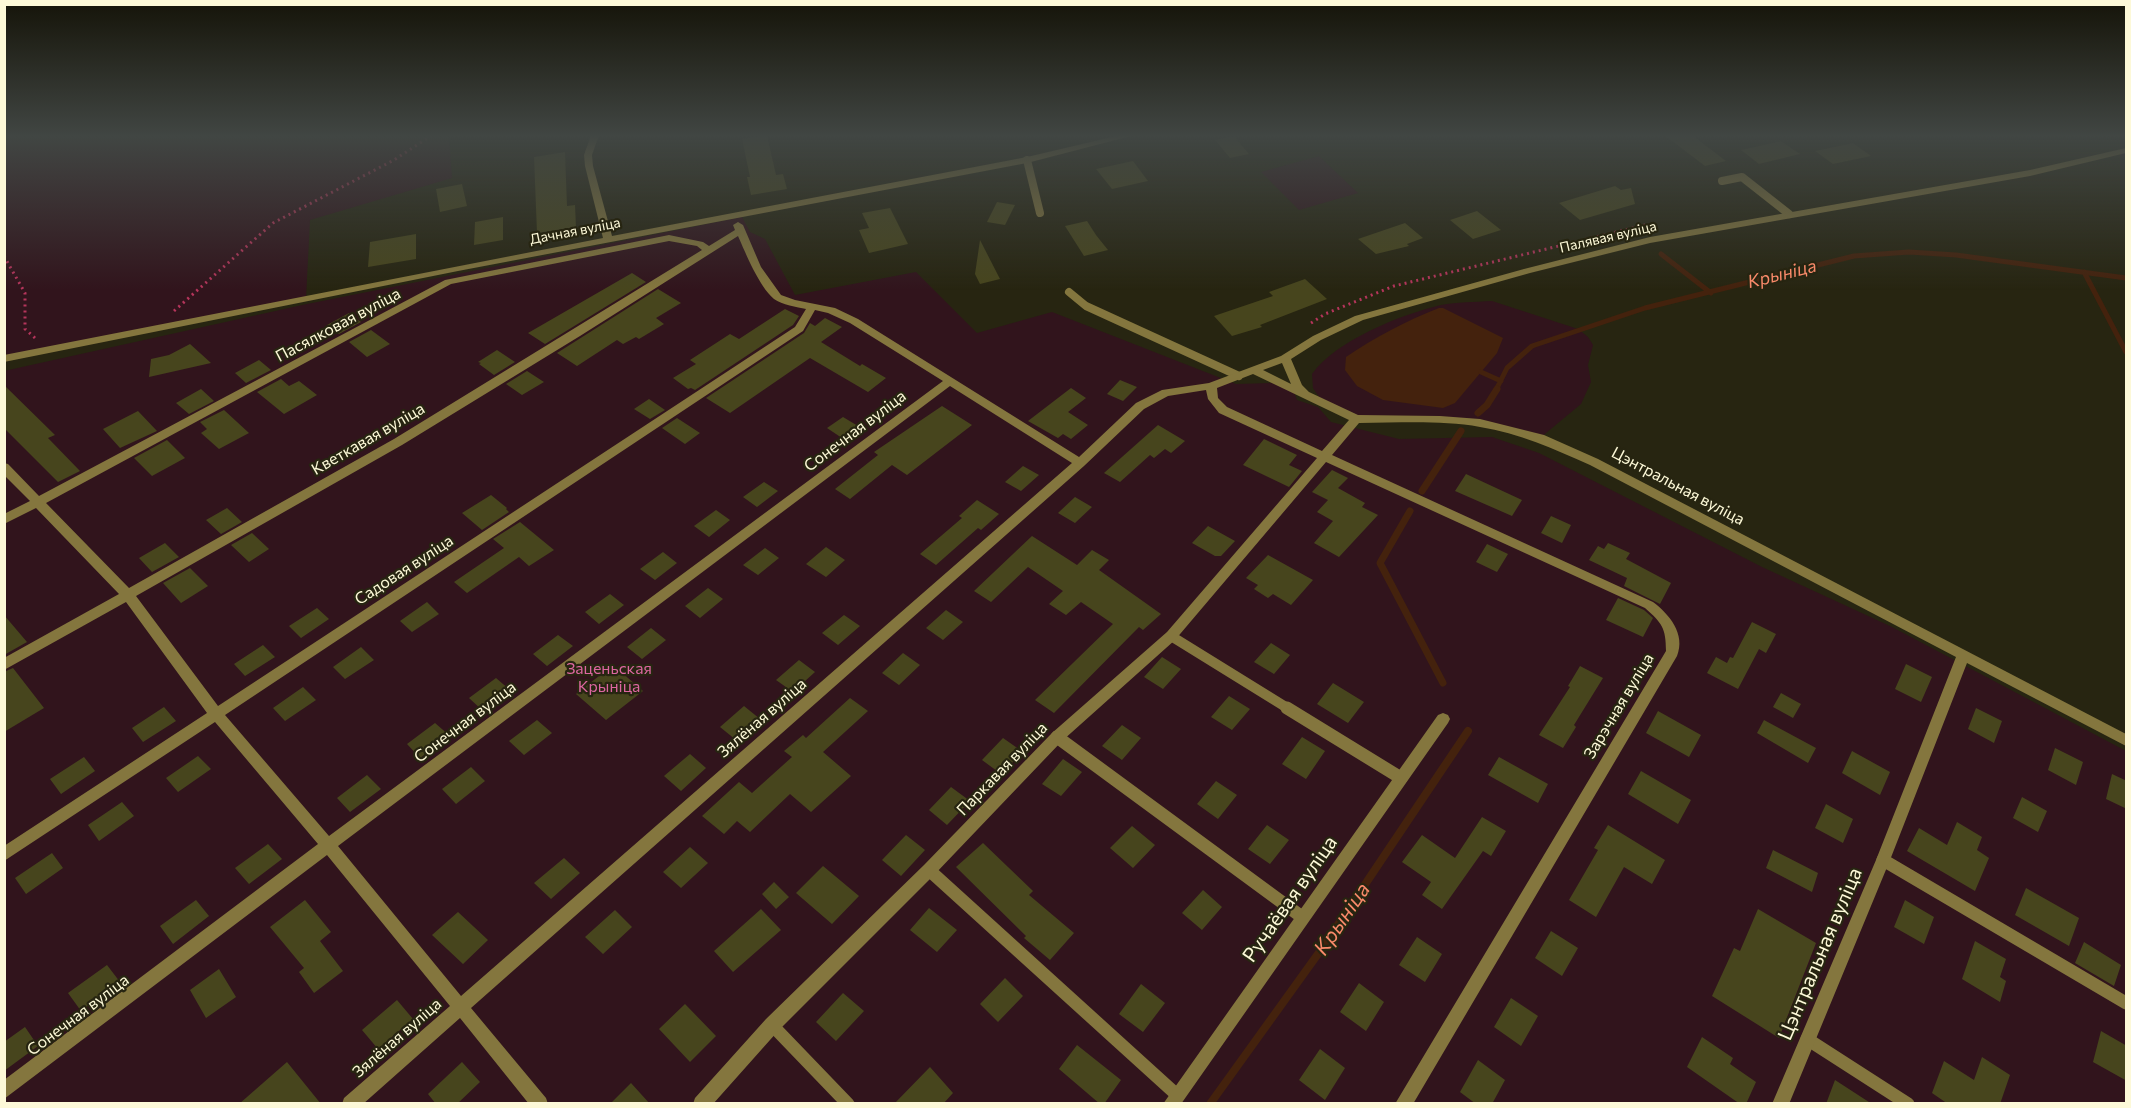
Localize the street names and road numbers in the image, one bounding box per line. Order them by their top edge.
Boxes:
street label: Дачная вуліца [528,214,622,248]
street label: Палявая вуліца [1558,218,1658,256]
street label: Пасялковая вуліца [272,284,404,366]
street label: Сонечная вуліца [800,386,910,476]
street label: Кветкавая вуліца [308,399,428,479]
street label: Цэнтральная вуліца [1608,443,1748,529]
street label: Садовая вуліца [351,531,457,609]
street label: Зарэчная вуліца [1580,650,1658,762]
street label: Зялёная вуліца [714,674,810,762]
street label: Сонечная вуліца [410,677,520,767]
street label: Паркавая вуліца [953,719,1051,819]
street label: Ручаёвая вуліца [1238,831,1342,967]
street label: Цэнтральная вуліца [1773,864,1867,1044]
street label: Сонечная вуліца [23,970,133,1060]
street label: Зялёная вуліца [349,994,445,1082]

